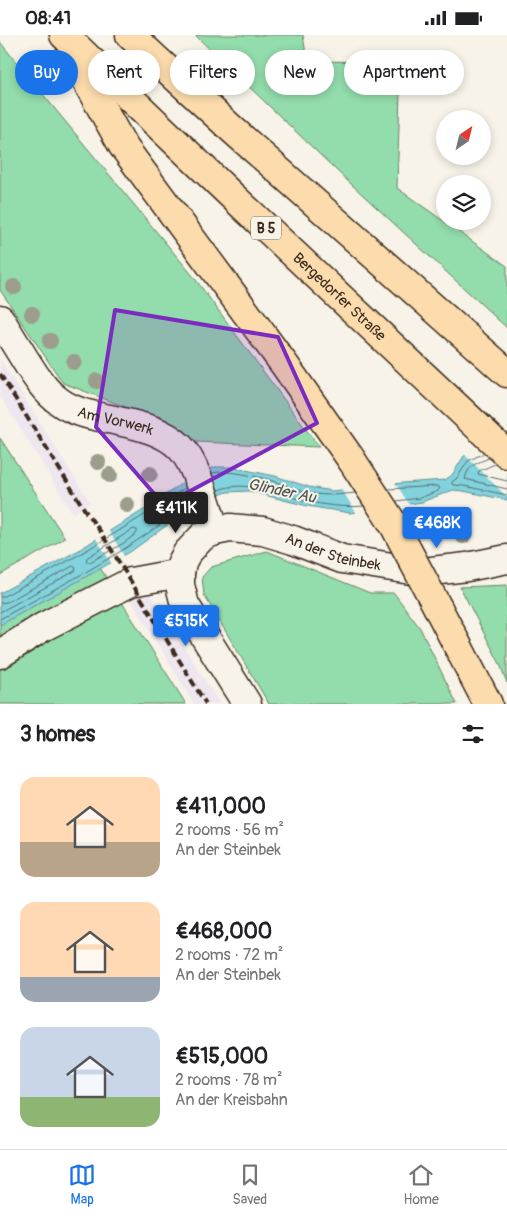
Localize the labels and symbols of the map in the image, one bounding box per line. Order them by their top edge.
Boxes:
north arrow [436,110,491,165]
road number: B 5 [251,217,281,239]
street label: Bergedorfer Straße [289,249,390,346]
street label: Am Vorwerk [75,403,157,440]
water label: Glinder Au [246,474,318,508]
pin: €411K [141,491,211,534]
pin: €468K [402,507,472,549]
street label: An der Steinbek [283,529,383,575]
pin: €515K [151,605,221,647]

